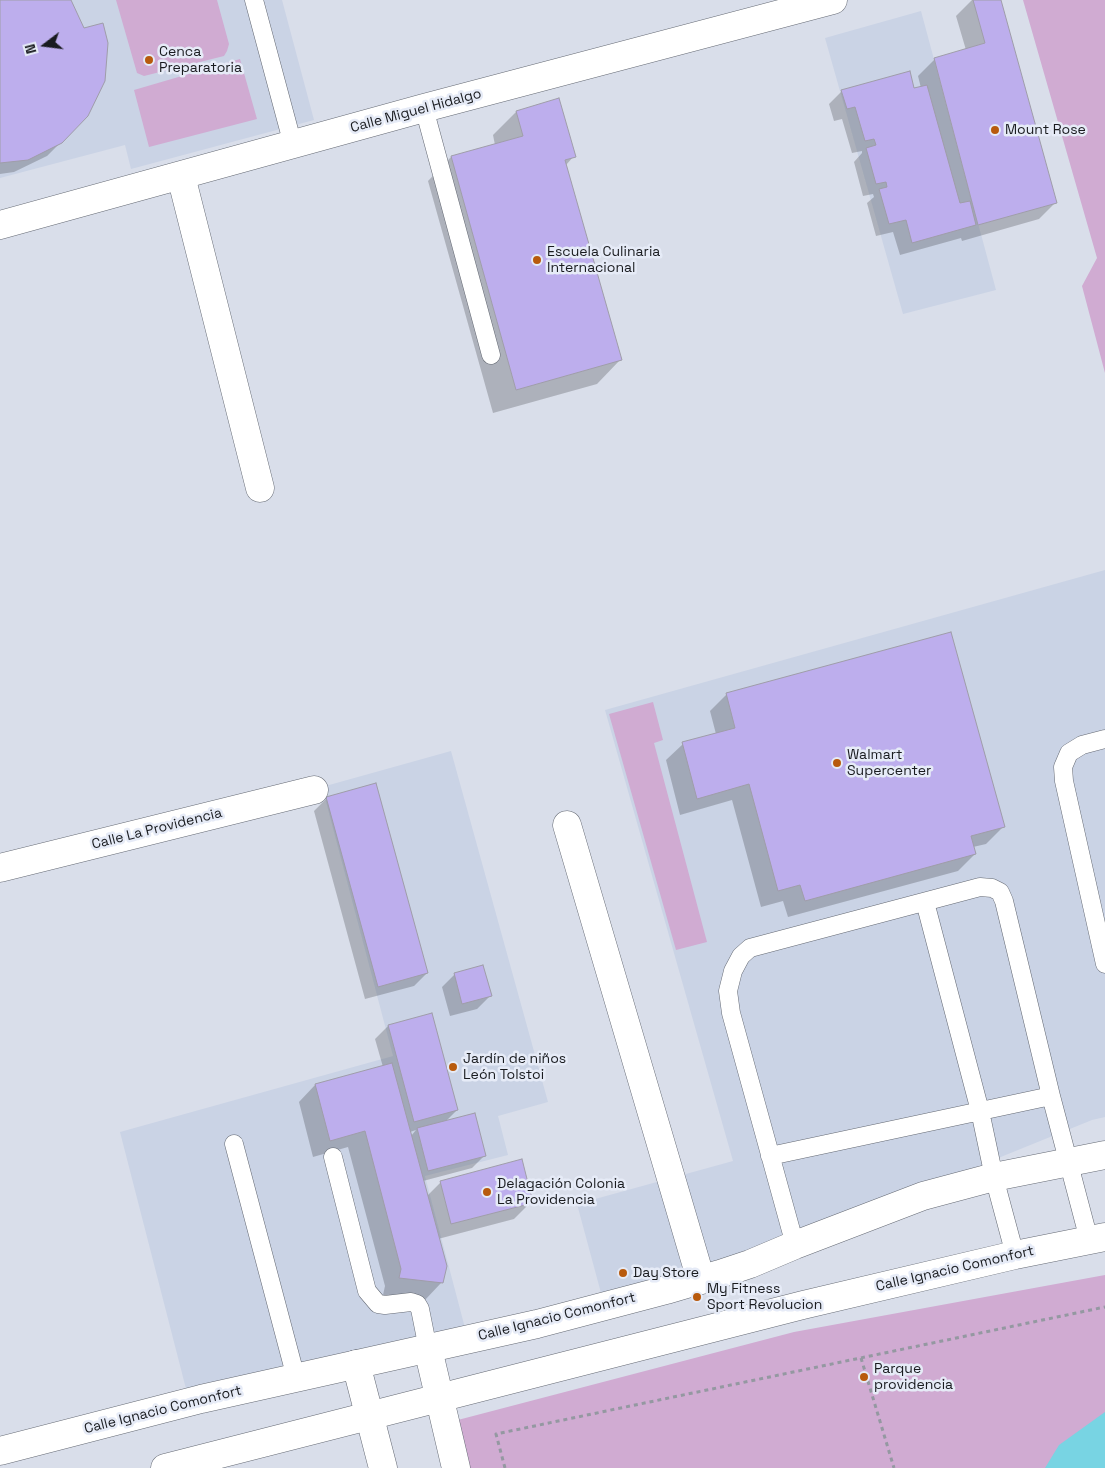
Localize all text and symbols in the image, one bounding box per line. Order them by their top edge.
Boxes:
north arrow [20,20,70,70]
text: N [21,42,40,56]
place label: Cenca Preparatoria [159,44,242,76]
marker: Cenca Preparatoria [143,54,155,66]
street label: Calle Miguel Hidalgo [349,85,483,137]
place label: Mount Rose [1005,122,1086,138]
marker: Mount Rose [989,124,1001,136]
place label: Escuela Culinaria Internacional [547,244,660,276]
marker: Escuela Culinaria Internacional [531,254,543,266]
place label: Walmart Supercenter [847,747,931,780]
marker: Walmart Supercenter [831,757,843,769]
street label: Calle La Providencia [90,805,224,853]
place label: Jardín de niños León Tolstoi [463,1051,566,1084]
marker: Jardín de niños León Tolstoi [447,1061,459,1073]
place label: Delagación Colonia La Providencia [497,1176,625,1208]
marker: Delagación Colonia La Providencia [481,1186,493,1198]
street label: Calle Ignacio Comonfort [874,1243,1036,1295]
place label: Day Store [633,1265,699,1281]
marker: Day Store [617,1267,629,1279]
place label: My Fitness Sport Revolucion [707,1281,822,1314]
street label: Calle Ignacio Comonfort [477,1289,637,1345]
marker: My Fitness Sport Revolucion [691,1291,703,1303]
place label: Parque providencia [874,1361,953,1394]
marker: Parque providencia [858,1371,870,1383]
street label: Calle Ignacio Comonfort [83,1382,243,1438]

